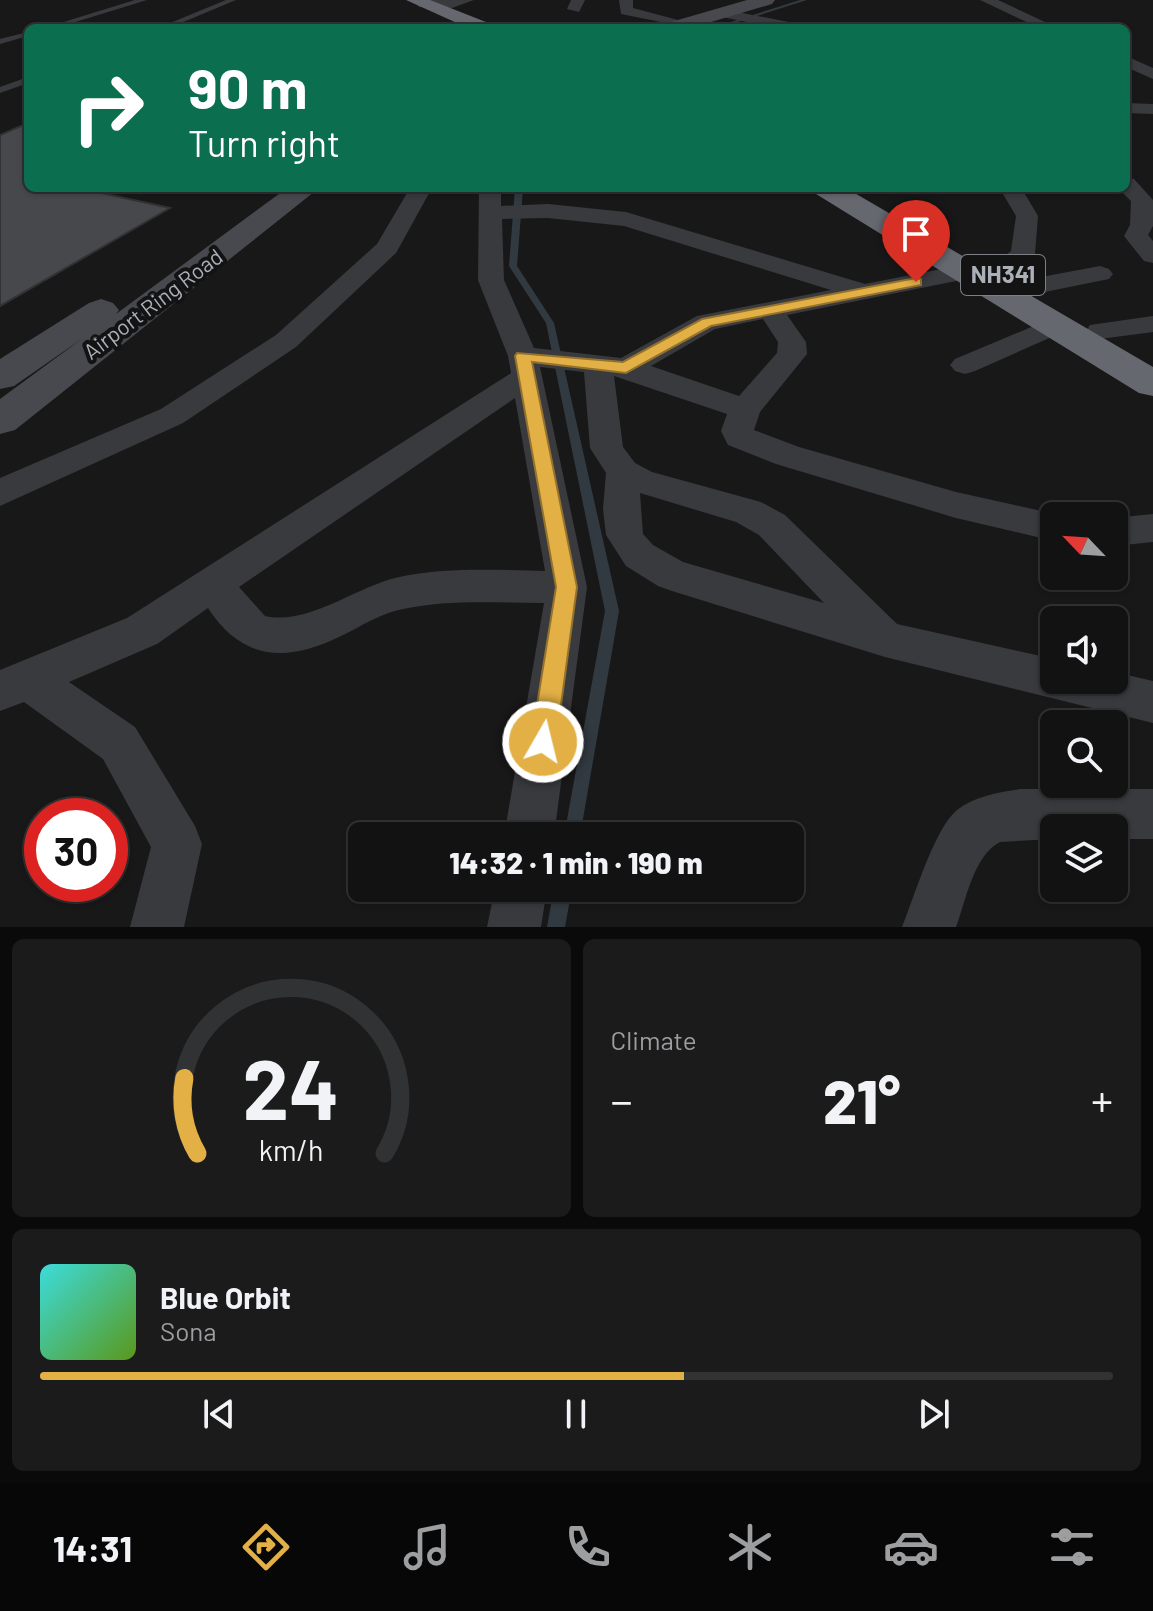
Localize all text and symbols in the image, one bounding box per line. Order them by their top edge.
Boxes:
text: 90 m [188,53,308,120]
icon: right [56,56,160,160]
text: Turn right [188,121,340,164]
pin [882,200,950,282]
icon: arrive [894,212,938,256]
street label: Airport Ring Road [78,242,227,364]
road number: NH341 [961,255,1045,295]
north arrow [1040,502,1128,590]
map controls [1040,502,1128,902]
button: sound [1040,606,1128,694]
position arrow [501,700,585,784]
button: search [1040,710,1128,798]
speed limit sign: 30 [24,798,128,902]
button: layers [1040,814,1128,902]
text: 14:32 · 1 min · 190 m [449,844,703,880]
text: Climate [611,1024,697,1055]
text: 24 [243,1037,340,1137]
text: 21° [823,1064,901,1136]
text: − [611,1073,633,1126]
text: + [1091,1073,1113,1126]
text: km/h [259,1132,324,1167]
text: Blue Orbit [160,1279,291,1315]
text: Sona [160,1315,217,1346]
icon: previous [197,1392,241,1436]
icon: pause [554,1392,598,1436]
icon: next [912,1392,956,1436]
icon: directions [238,1519,294,1575]
icon: music [399,1519,455,1575]
icon: phone [560,1519,616,1575]
icon: climate [722,1519,778,1575]
icon: car [883,1519,939,1575]
icon: filters [1044,1519,1100,1575]
text: 14:31 [53,1526,132,1569]

